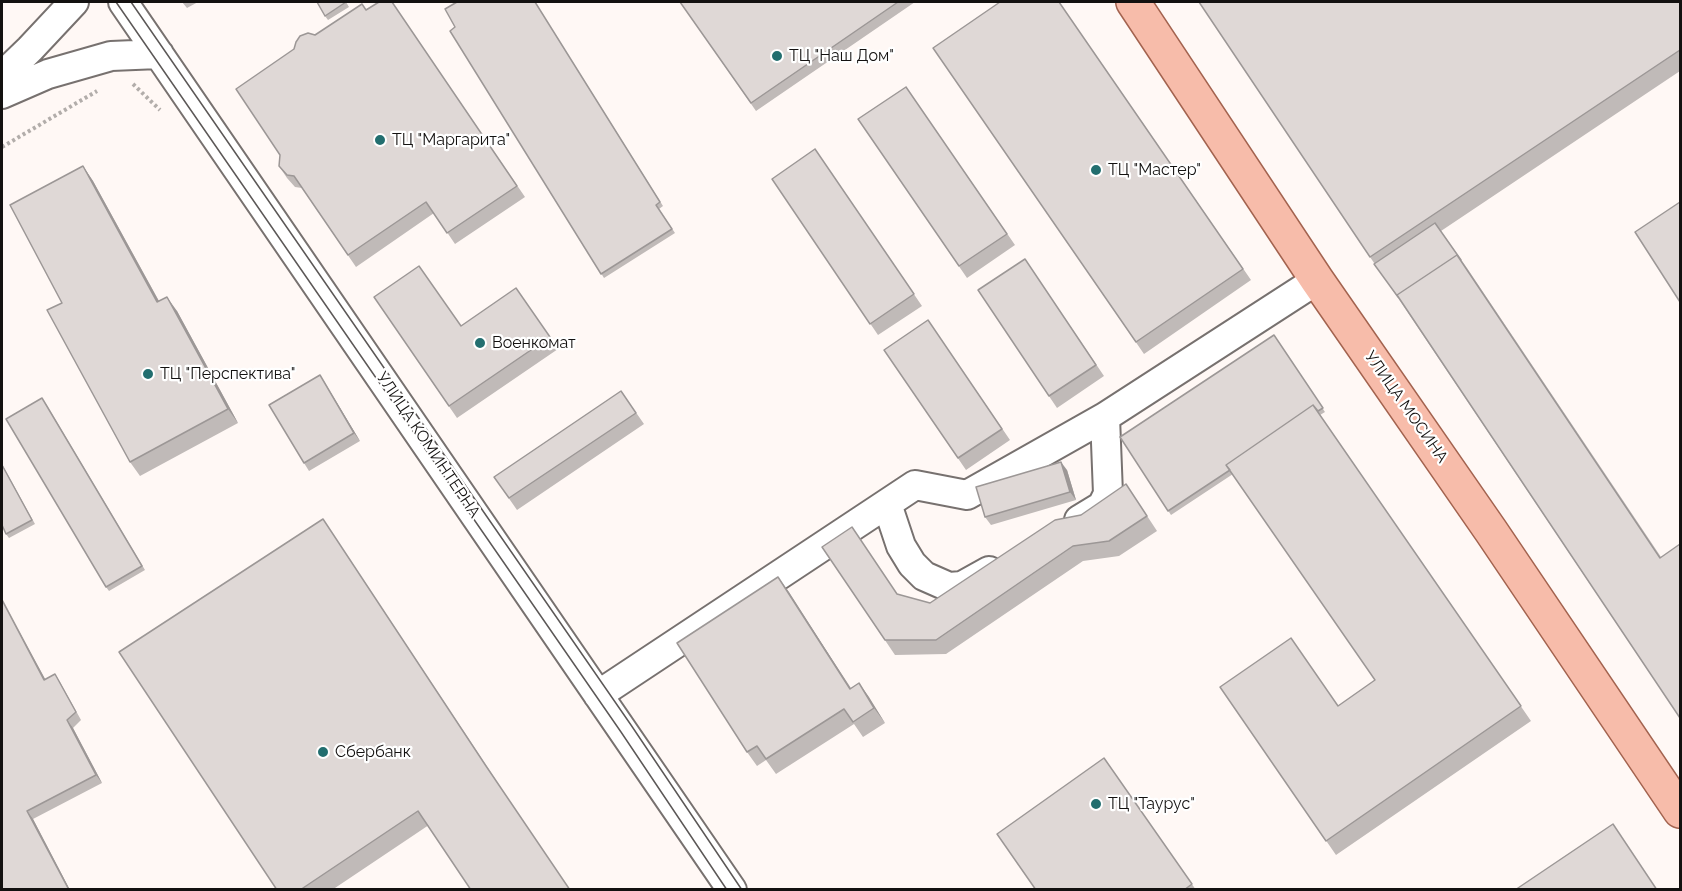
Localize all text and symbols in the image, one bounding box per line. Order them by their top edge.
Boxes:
place label: ТЦ "Наш Дом" [789,46,894,66]
marker: ТЦ "Наш Дом" [770,49,784,63]
place label: ТЦ "Маргарита" [392,130,510,150]
marker: ТЦ "Маргарита" [373,133,387,147]
place label: ТЦ "Мастер" [1108,160,1201,180]
marker: ТЦ "Мастер" [1089,163,1103,177]
place label: Военкомат [492,333,576,353]
marker: Военкомат [473,336,487,350]
street label: УЛИЦА МОСИНА [1360,347,1452,467]
place label: ТЦ "Перспектива" [160,364,295,384]
marker: ТЦ "Перспектива" [141,367,155,381]
street label: УЛИЦА КОМИНТЕРНА [372,368,484,522]
place label: Сбербанк [335,742,411,762]
marker: Сбербанк [316,745,330,759]
place label: ТЦ "Таурус" [1108,794,1195,814]
marker: ТЦ "Таурус" [1089,797,1103,811]

